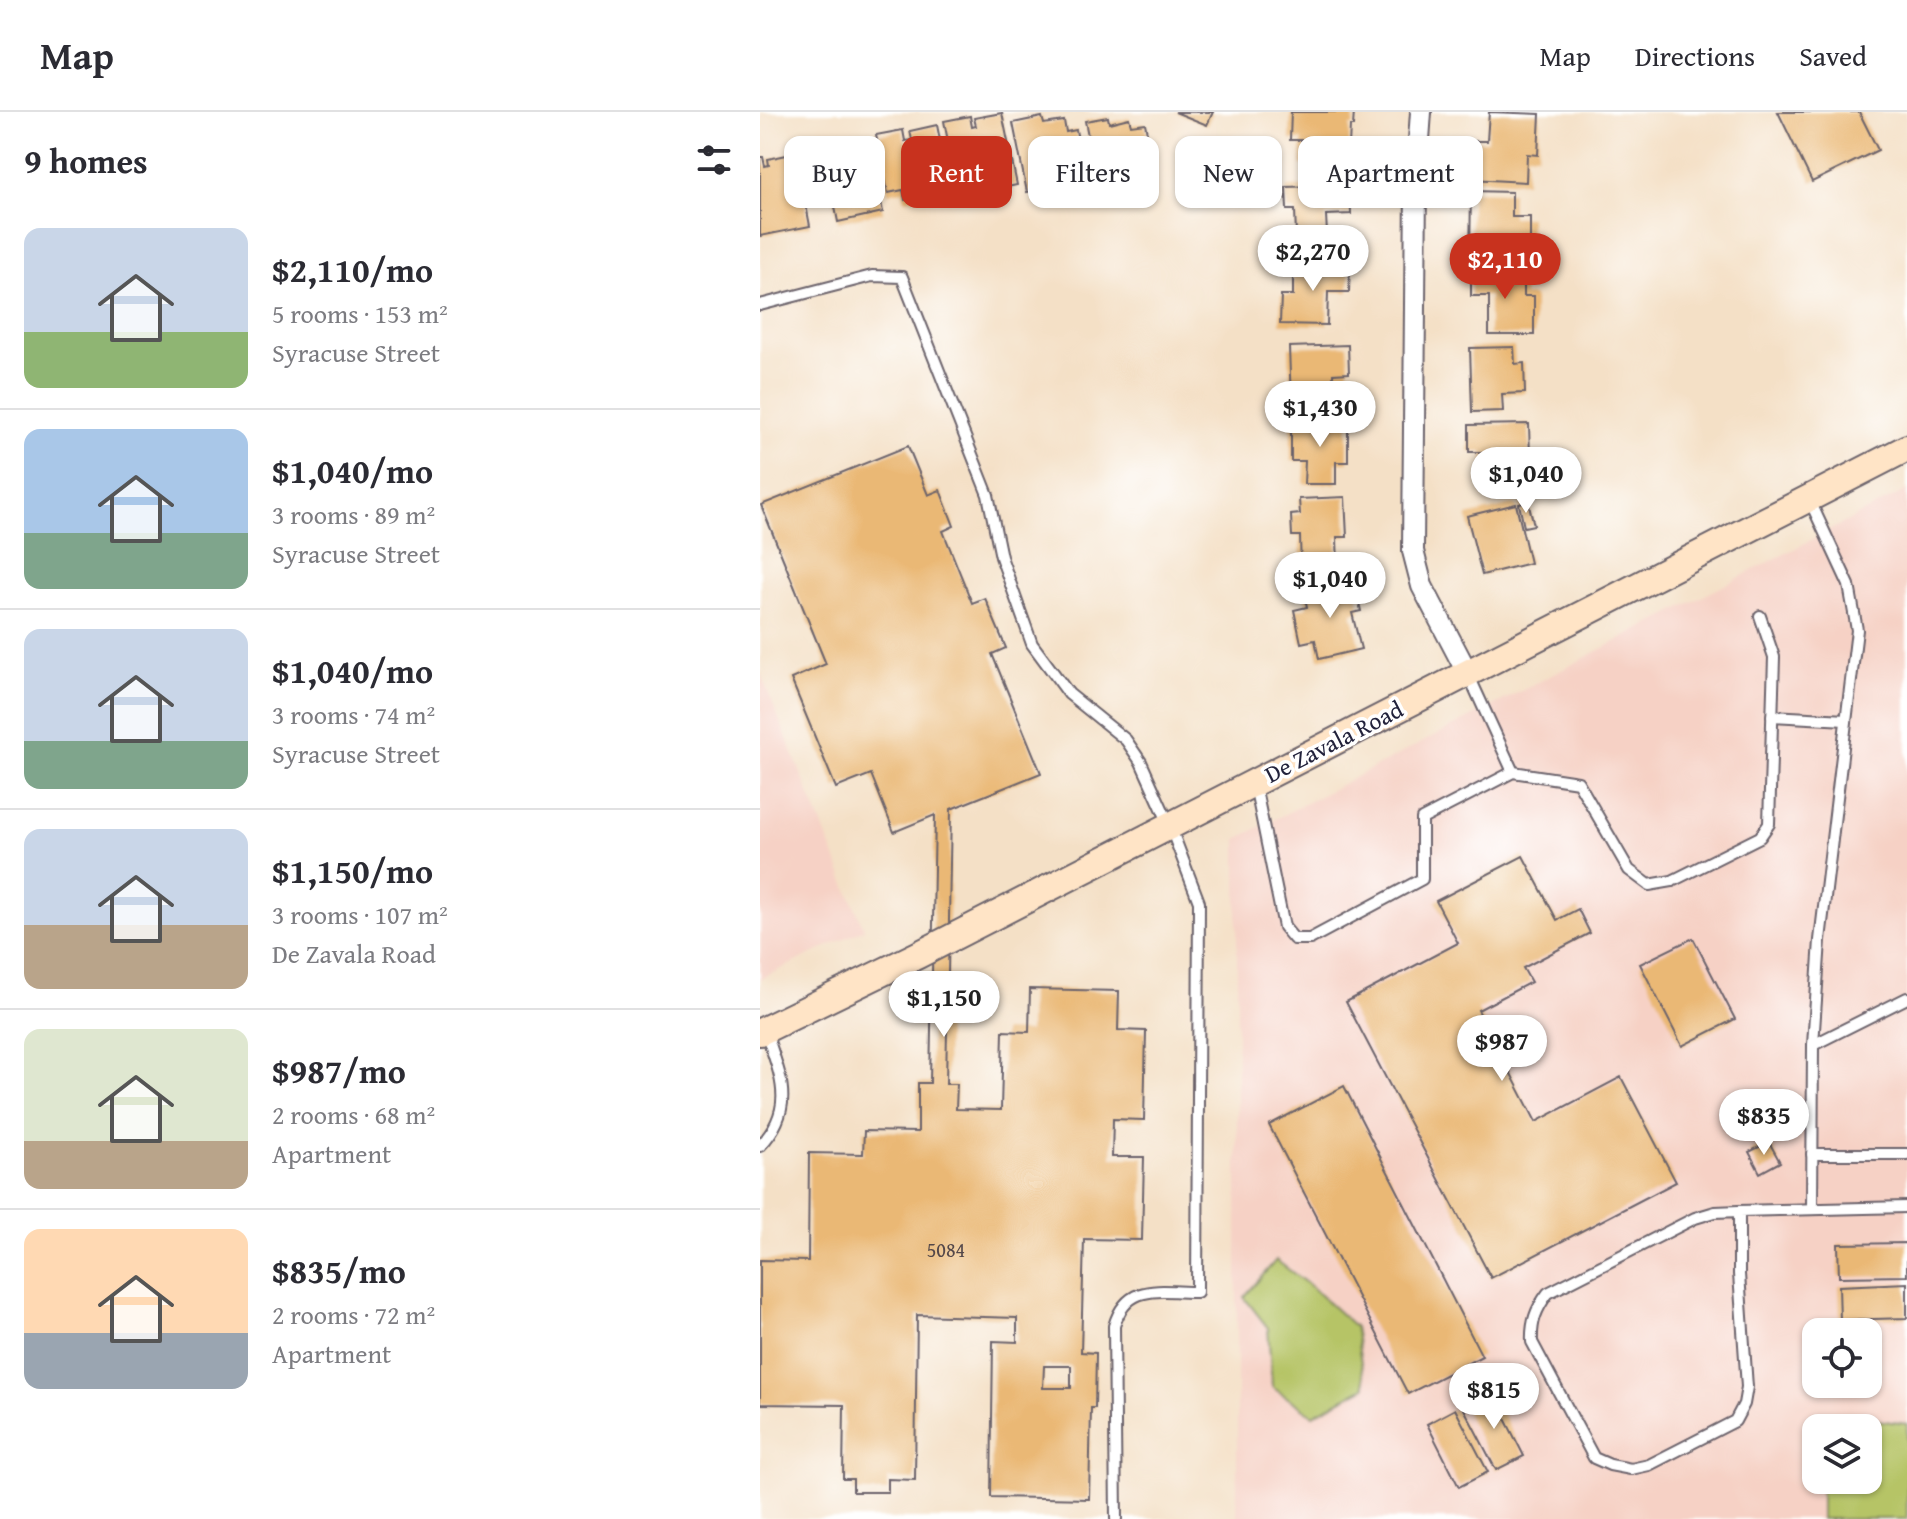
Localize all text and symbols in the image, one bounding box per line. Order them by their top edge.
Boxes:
text: Map [40,27,114,83]
text: Map [1539,35,1591,76]
text: Directions [1635,35,1755,76]
text: Saved [1799,35,1867,76]
text: 9 homes [24,136,148,185]
chip: Buy [784,136,885,208]
chip: Rent [901,136,1012,208]
chip: Filters [1028,136,1159,208]
chip: New [1175,136,1282,208]
chip: Apartment [1298,136,1483,208]
icon: filters [692,138,736,182]
pin: $2,270 [1248,225,1378,293]
text: $2,270 [1276,231,1350,270]
pin: $2,110 [1440,233,1570,301]
text: $2,110 [1468,239,1542,278]
text: $2,110/mo [272,245,433,294]
icon: home [88,260,184,356]
text: 5 rooms · 153 m² [272,294,448,333]
text: Syracuse Street [272,333,440,372]
pin: $1,430 [1255,381,1385,449]
text: $1,430 [1283,387,1357,426]
text: $1,040/mo [272,446,433,495]
pin: $1,040 [1461,447,1591,515]
text: $1,040 [1489,453,1563,492]
icon: home [88,461,184,557]
text: 3 rooms · 89 m² [272,495,435,534]
text: Syracuse Street [272,534,440,573]
pin: $1,040 [1265,552,1395,620]
text: $1,040 [1293,558,1367,597]
text: $1,040/mo [272,646,433,695]
icon: home [88,661,184,757]
street label: De Zavala Road [1258,692,1409,791]
text: 3 rooms · 74 m² [272,695,435,734]
text: Syracuse Street [272,734,440,773]
text: $1,150/mo [272,846,433,895]
icon: home [88,861,184,957]
text: 3 rooms · 107 m² [272,895,448,934]
text: De Zavala Road [272,934,436,973]
pin: $1,150 [879,971,1009,1039]
text: $1,150 [907,977,981,1016]
pin: $987 [1455,1015,1549,1083]
text: $987 [1475,1021,1529,1060]
text: $987/mo [272,1046,406,1095]
icon: home [88,1061,184,1157]
pin: $835 [1717,1089,1811,1157]
text: 2 rooms · 68 m² [272,1095,435,1134]
text: $835 [1737,1095,1791,1134]
text: Apartment [272,1134,391,1173]
house number: 5084 [927,1235,965,1264]
text: $835/mo [272,1246,406,1295]
icon: home [88,1261,184,1357]
text: 2 rooms · 72 m² [272,1295,435,1334]
map controls [1802,1318,1882,1494]
button: locate [1802,1318,1882,1398]
text: Apartment [272,1334,391,1373]
pin: $815 [1447,1363,1541,1431]
text: $815 [1467,1369,1521,1408]
button: layers [1802,1414,1882,1494]

